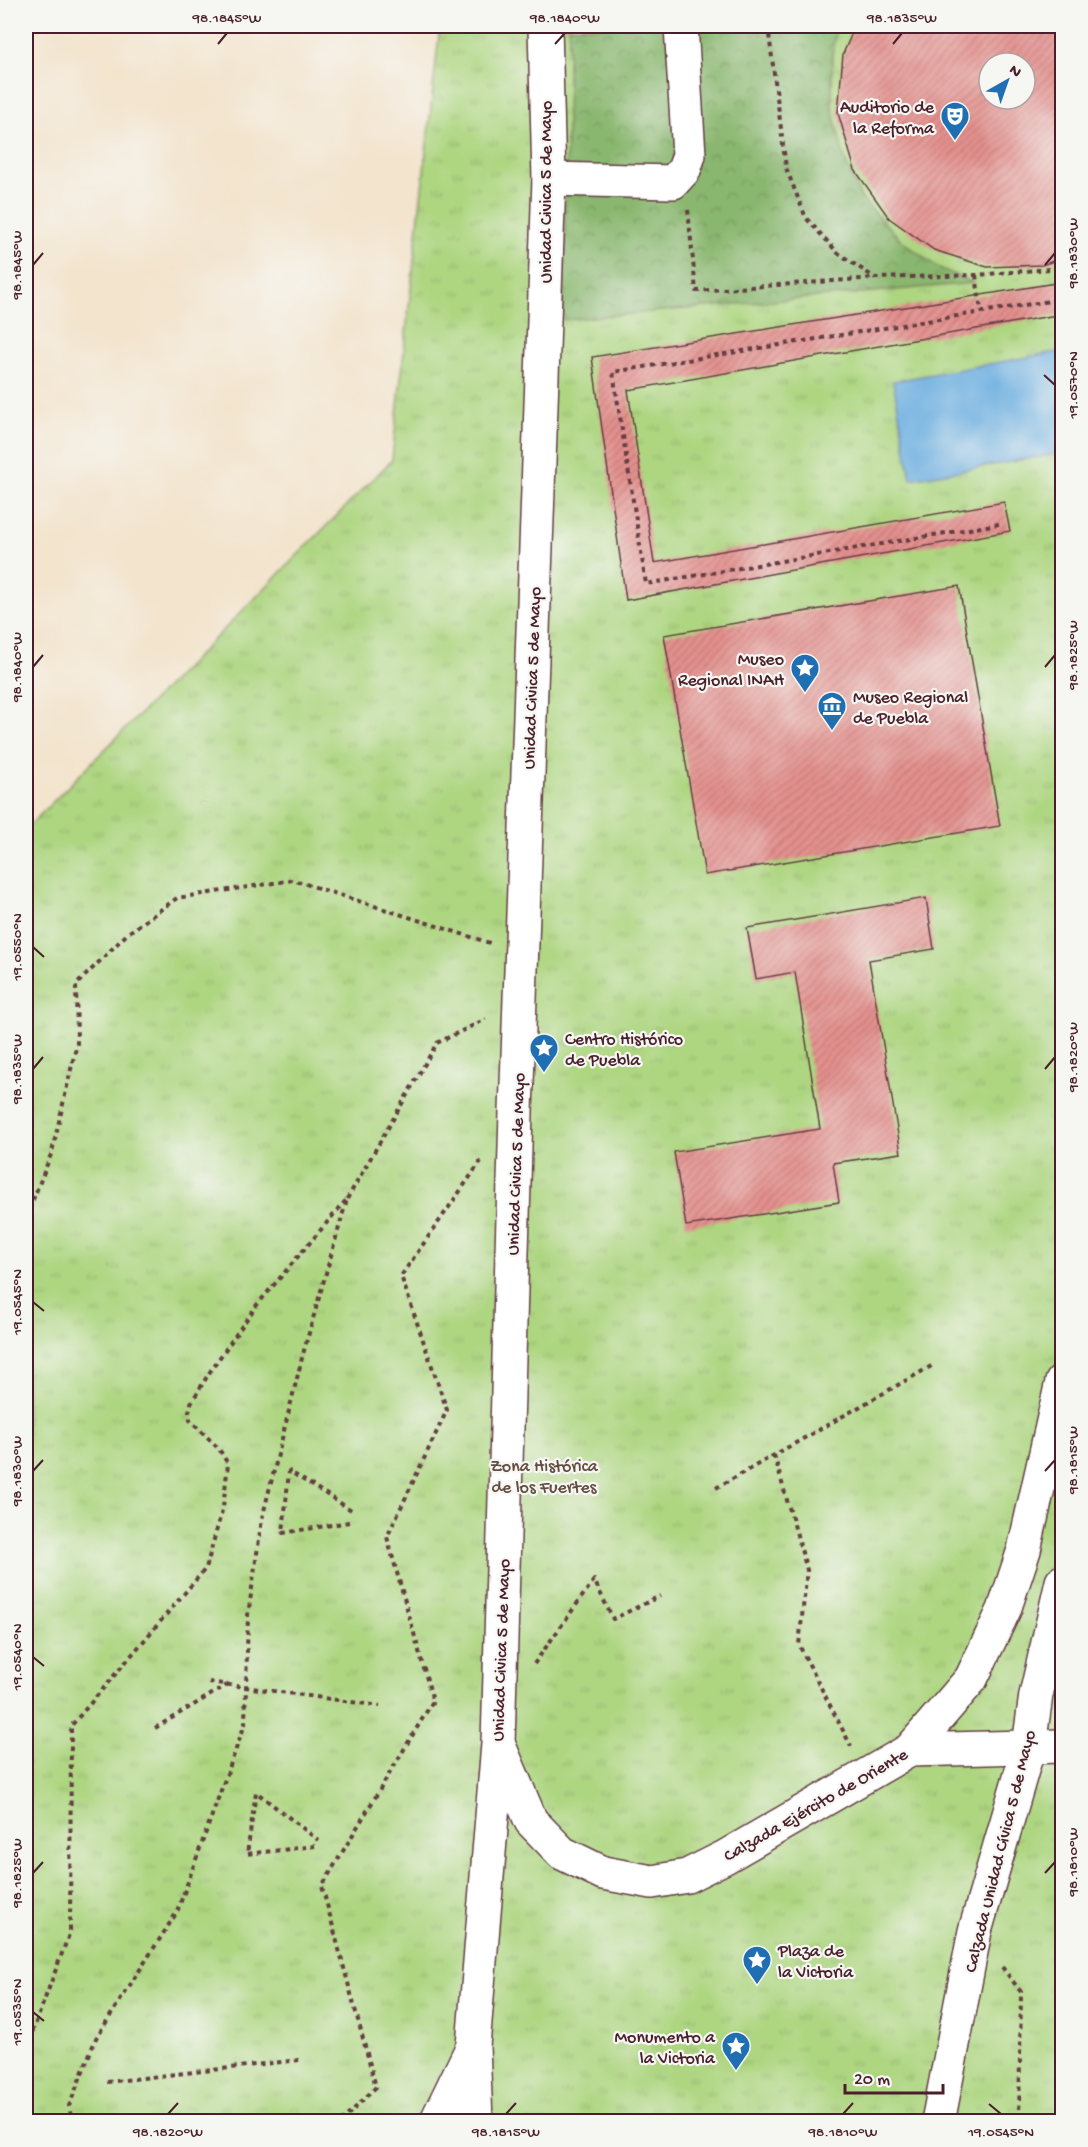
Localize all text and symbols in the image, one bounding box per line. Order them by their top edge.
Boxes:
text: 98.1845°W [191,10,262,28]
text: 98.1840°W [529,10,600,28]
text: 98.1835°W [866,10,937,28]
north arrow [977,51,1037,111]
text: N [1004,62,1025,83]
place label: Auditorio de la Reforma [840,98,935,140]
theatre icon: Auditorio de la Reforma [939,100,971,142]
street label: Unidad Civica 5 de Mayo [537,101,558,283]
text: 98.1830°W [1065,217,1083,289]
text: 98.1845°W [9,230,27,301]
text: 19.0570°N [1065,351,1083,420]
street label: Unidad Civica 5 de Mayo [520,586,547,770]
text: 98.1825°W [1065,620,1083,691]
text: 98.1840°W [9,632,27,703]
place label: Museo Regional INAH [678,650,785,692]
place icon: Museo Regional INAH [789,652,821,694]
place label: Museo Regional de Puebla [853,688,968,730]
museum icon: Museo Regional de Puebla [816,690,848,732]
text: 19.0550°N [9,913,27,982]
text: 98.1820°W [1065,1022,1083,1093]
place label: Centro Histórico de Puebla [565,1030,683,1072]
place icon: Centro Histórico de Puebla [528,1032,560,1074]
text: 98.1835°W [9,1034,27,1105]
street label: Unidad Civica 5 de Mayo [504,1072,531,1256]
text: 19.0545°N [9,1269,27,1336]
text: 98.1815°W [1065,1426,1083,1495]
text: 98.1830°W [9,1435,27,1507]
park label: Zona Histórica de los Fuertes [490,1457,599,1499]
street label: Unidad Civica 5 de Mayo [489,1558,516,1742]
text: 19.0540°N [9,1623,27,1691]
street label: Calzada Unidad Cívica 5 de Mayo [961,1728,1042,1975]
street label: Calzada Ejército de Oriente [720,1744,913,1868]
text: 98.1810°W [1065,1827,1083,1897]
text: 98.1825°W [9,1838,27,1909]
place label: Plaza de la Victoria [777,1942,854,1984]
place icon: Plaza de la Victoria [741,1944,773,1986]
text: 19.0535°N [9,1978,27,2046]
place label: Monumento a la Victoria [615,2028,716,2070]
place icon: Monumento a la Victoria [720,2030,752,2072]
scale bar [845,2057,942,2095]
text: 20 m [854,2070,890,2091]
text: 98.1820°W [132,2124,203,2142]
text: 98.1815°W [471,2124,540,2142]
text: 98.1810°W [808,2124,878,2142]
text: 19.0545°N [967,2124,1034,2142]

